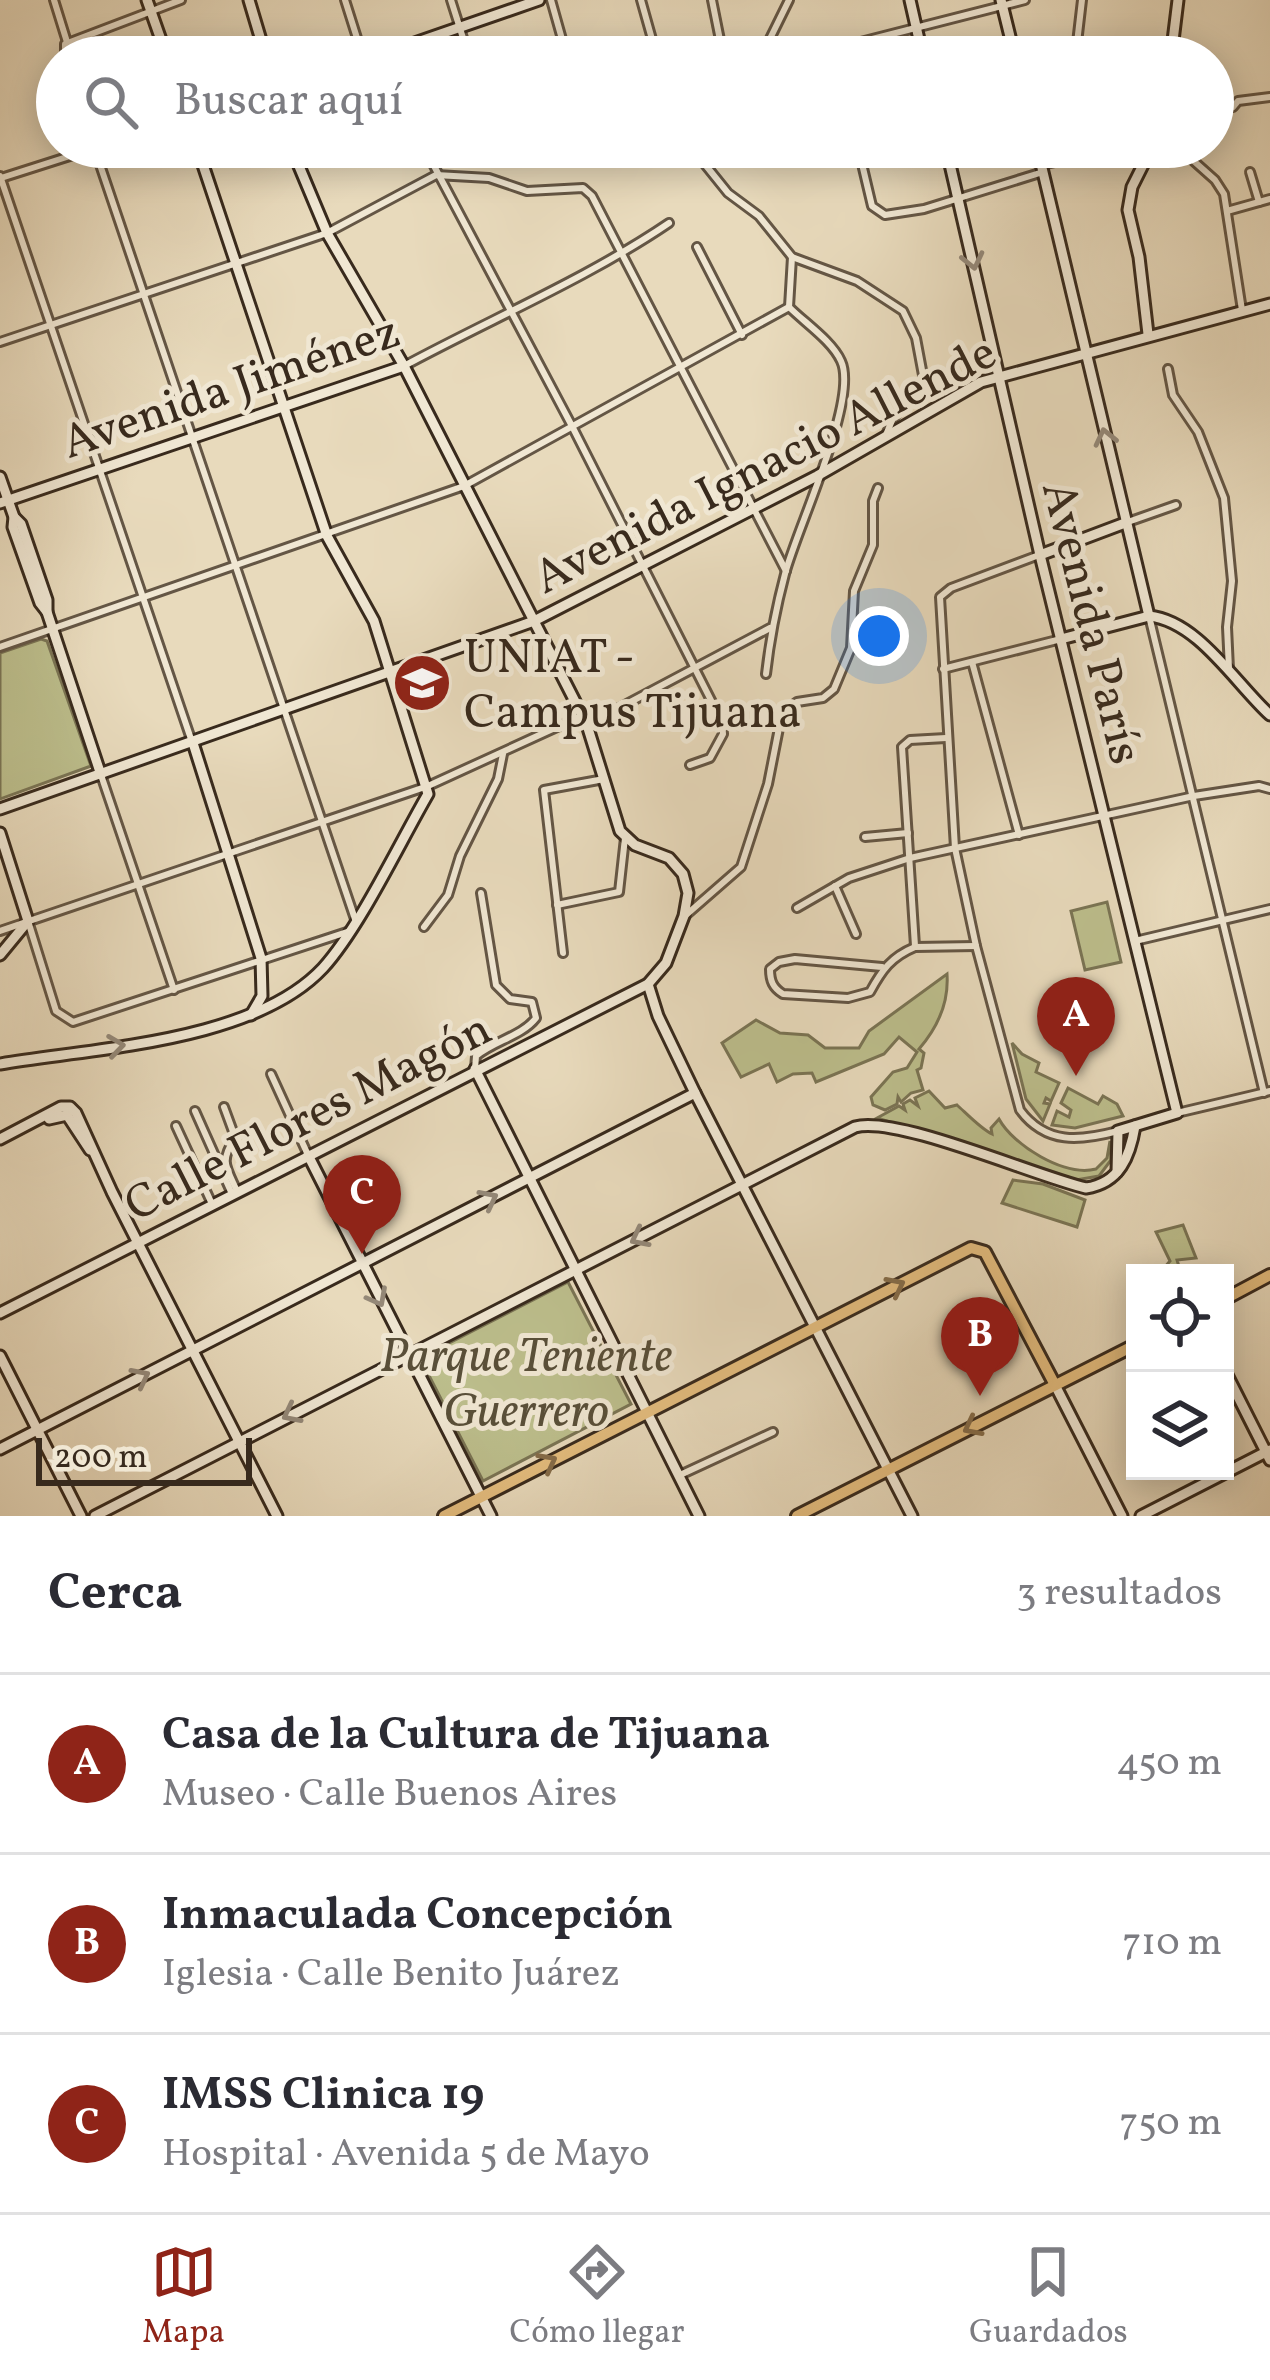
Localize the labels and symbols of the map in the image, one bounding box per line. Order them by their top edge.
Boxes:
one-way arrow [959,250,984,270]
street label: Avenida Jiménez [54,300,409,478]
street label: Avenida Ignacio Allende [523,321,1009,613]
one-way arrow [1094,428,1119,448]
street label: Avenida París [1022,475,1157,771]
your location [849,606,909,666]
place label: UNIAT - Campus Tijuana [464,626,802,748]
school or university icon: UNIAT - Campus Tijuana [391,652,453,714]
pin: A [1037,977,1115,1076]
street label: Calle Flores Magón [114,998,500,1232]
one-way arrow [106,1034,125,1060]
pin: C [323,1155,401,1254]
one-way arrow [476,1191,498,1214]
one-way arrow [629,1223,651,1246]
one-way arrow [884,1276,905,1300]
one-way arrow [363,1285,386,1307]
pin: B [941,1297,1019,1396]
park label: Parque Teniente Guerrero [380,1325,673,1447]
one-way arrow [129,1368,151,1391]
one-way arrow [282,1400,303,1424]
one-way arrow [963,1413,985,1436]
scale bar [36,1432,252,1485]
one-way arrow [536,1454,558,1477]

